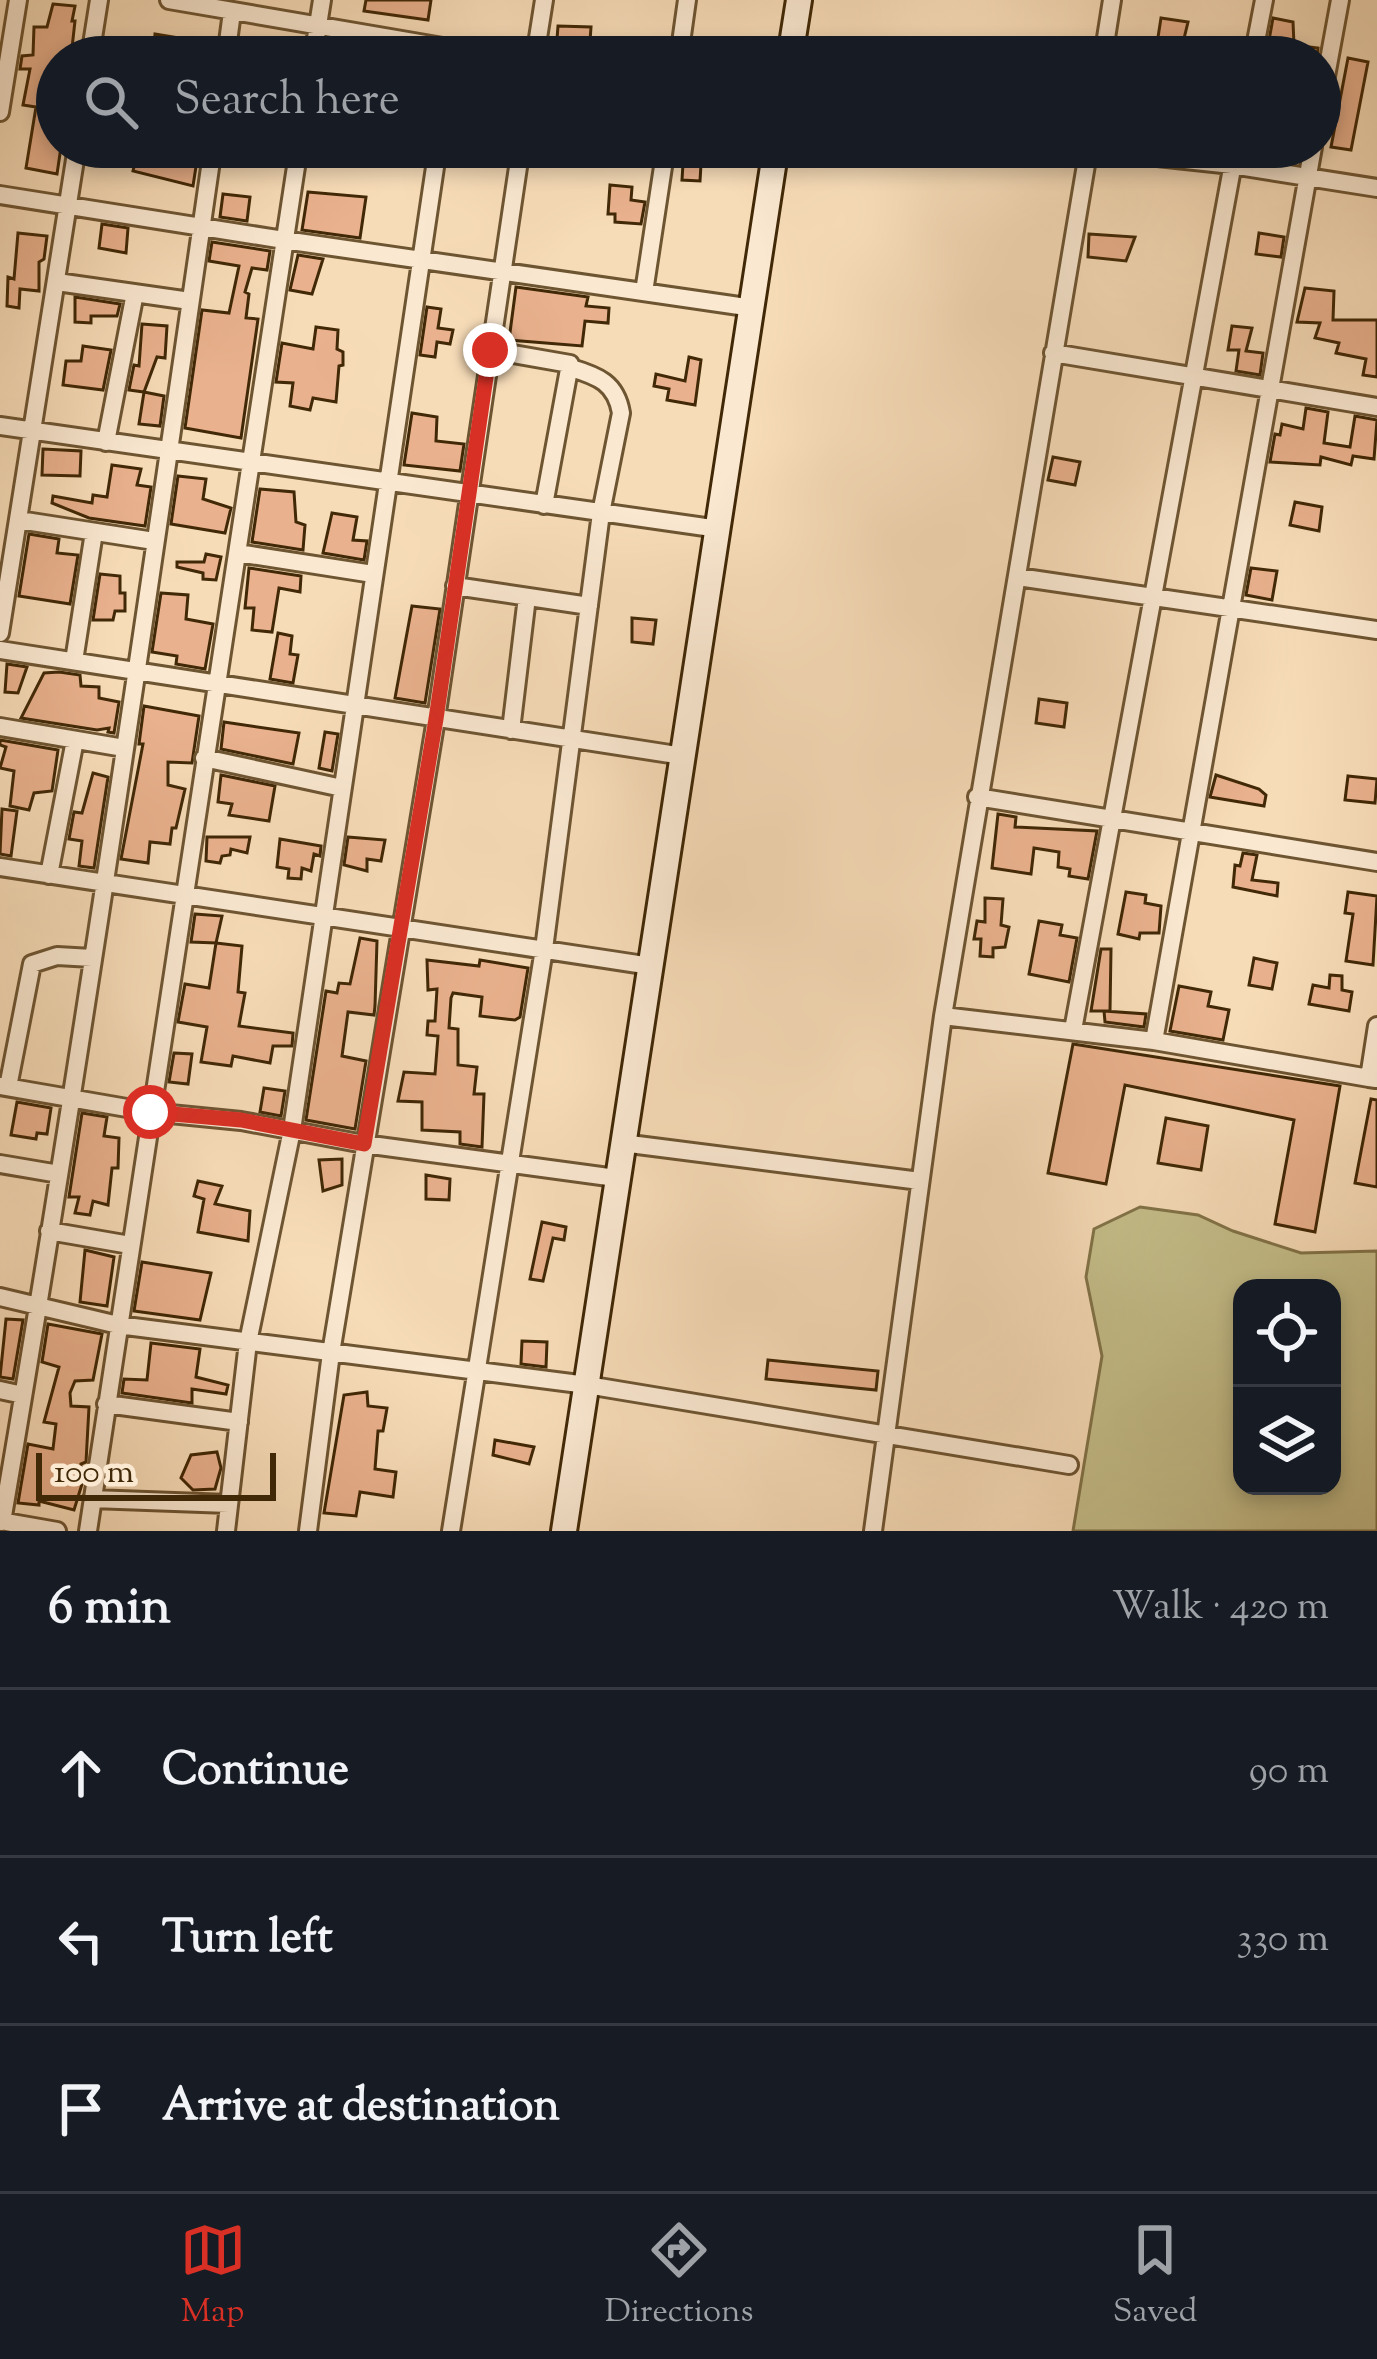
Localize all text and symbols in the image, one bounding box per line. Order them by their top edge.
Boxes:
search box [36,36,1341,168]
icon: search [78,69,144,135]
text: Search here [174,70,400,135]
route end [463,323,517,377]
route start [123,1085,177,1139]
map controls [1233,1279,1341,1495]
button: locate [1233,1279,1341,1387]
button: layers [1233,1387,1341,1495]
scale bar [36,1447,276,1500]
text: 100 m [54,1450,134,1498]
text: 6 min [48,1573,171,1646]
text: Walk · 420 m [1112,1581,1329,1637]
icon: ahead [48,1740,114,1806]
text: Continue [162,1740,349,1805]
text: 90 m [1249,1745,1329,1801]
icon: left [48,1908,114,1974]
text: Turn left [162,1908,333,1973]
text: 330 m [1237,1913,1329,1969]
icon: arrive [48,2076,114,2142]
text: Arrive at destination [162,2076,560,2141]
tab: Map [180,2217,246,2337]
tab: Directions [605,2217,754,2337]
tab: Saved [1113,2217,1197,2337]

